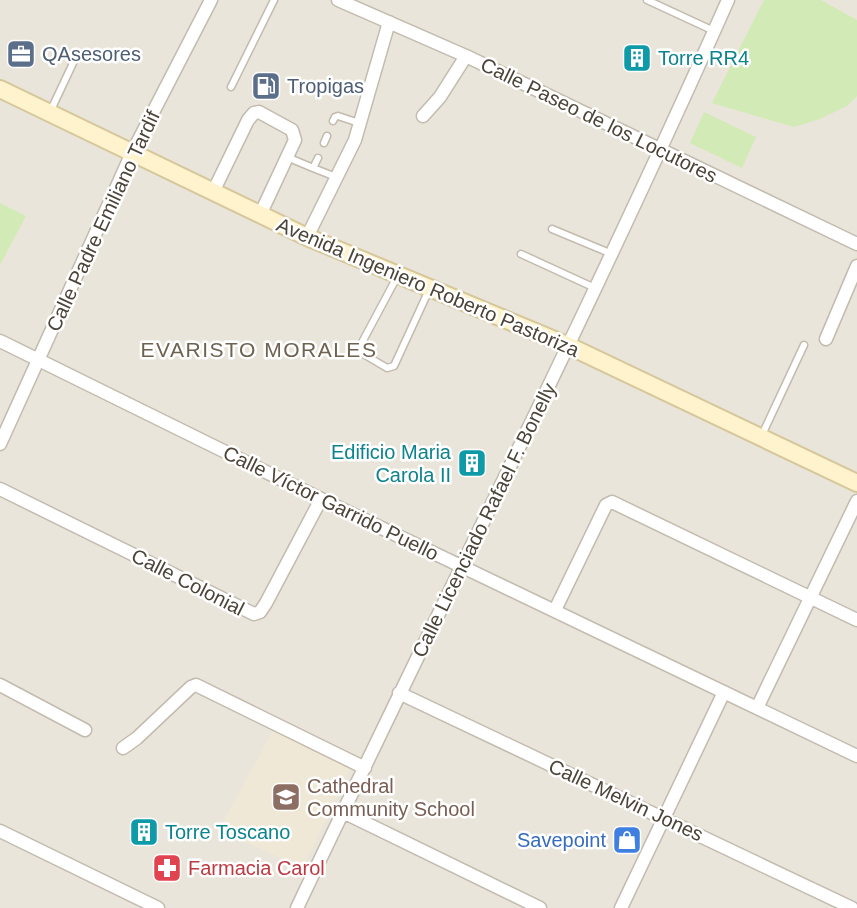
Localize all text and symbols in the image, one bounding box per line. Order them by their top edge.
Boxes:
office icon: QAsesores [5,38,37,70]
building icon: Torre RR4 [621,42,653,74]
place label: QAsesores [42,43,141,65]
place label: Torre RR4 [658,47,749,69]
street label: Calle Paseo de los Locutores [477,53,721,187]
fuel station icon: Tropigas [250,70,282,102]
place label: Tropigas [287,75,364,97]
street label: Calle Padre Emiliano Tardif [42,107,164,335]
street label: Avenida Ingeniero Roberto Pastoriza [273,213,583,361]
district label: EVARISTO MORALES [141,338,377,361]
street label: Calle Licenciado Rafael F. Bonelly [408,379,560,661]
street label: Calle Víctor Garrido Puello [220,441,442,565]
place label: Edificio Maria Carola II [331,441,452,486]
building icon: Edificio Maria Carola II [456,447,488,479]
street label: Calle Colonial [128,544,248,620]
street label: Calle Melvin Jones [545,755,707,845]
place label: Cathedral Community School [307,775,475,820]
school or university icon: Cathedral Community School [270,781,302,813]
building icon: Torre Toscano [128,816,160,848]
place label: Torre Toscano [165,821,290,843]
shop icon: Savepoint [611,824,643,856]
place label: Savepoint [517,829,606,851]
pharmacy icon: Farmacia Carol [151,852,183,884]
place label: Farmacia Carol [188,857,325,879]

